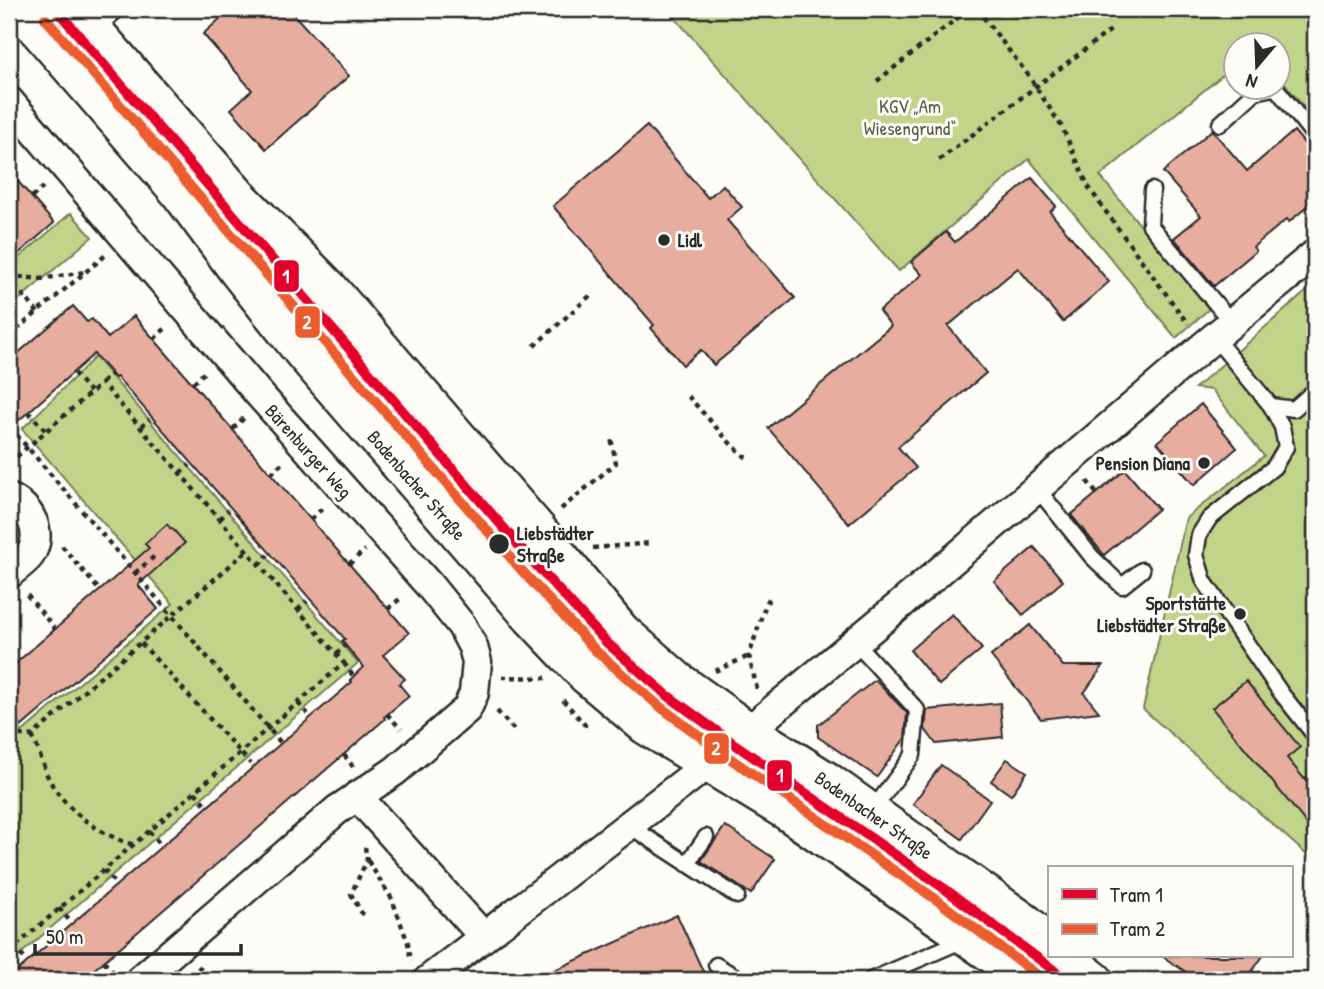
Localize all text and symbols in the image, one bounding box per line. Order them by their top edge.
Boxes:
north arrow [1222,32,1292,102]
text: N [1242,68,1260,96]
park label: KGV „Am Wiesengrund“ [864,93,956,141]
place label: Lidl [678,227,703,253]
marker: Lidl [656,232,672,248]
line badge: 1 [273,259,300,293]
text: 1 [283,263,290,289]
line badge: 2 [294,305,321,339]
text: 2 [303,309,312,335]
street label: Bärenburger Weg [260,398,358,504]
street label: Bodenbacher Straße [362,424,472,546]
place label: Pension Diana [1096,450,1191,476]
marker: Pension Diana [1196,455,1212,471]
place label: Liebstädter Straße [517,520,595,569]
marker: Liebstädter Straße [487,532,511,556]
place label: Sportstätte Liebstädter Straße [1097,590,1226,639]
marker: Sportstätte Liebstädter Straße [1232,606,1248,622]
line badge: 2 [703,732,730,765]
text: 2 [712,735,721,761]
line badge: 1 [766,759,793,792]
text: 1 [777,762,784,788]
street label: Bodenbacher Straße [810,765,938,866]
legend [1048,866,1292,958]
text: Tram 1 [1110,880,1163,909]
scale bar [35,912,242,956]
text: Tram 2 [1110,914,1165,943]
text: 50 m [46,922,83,951]

